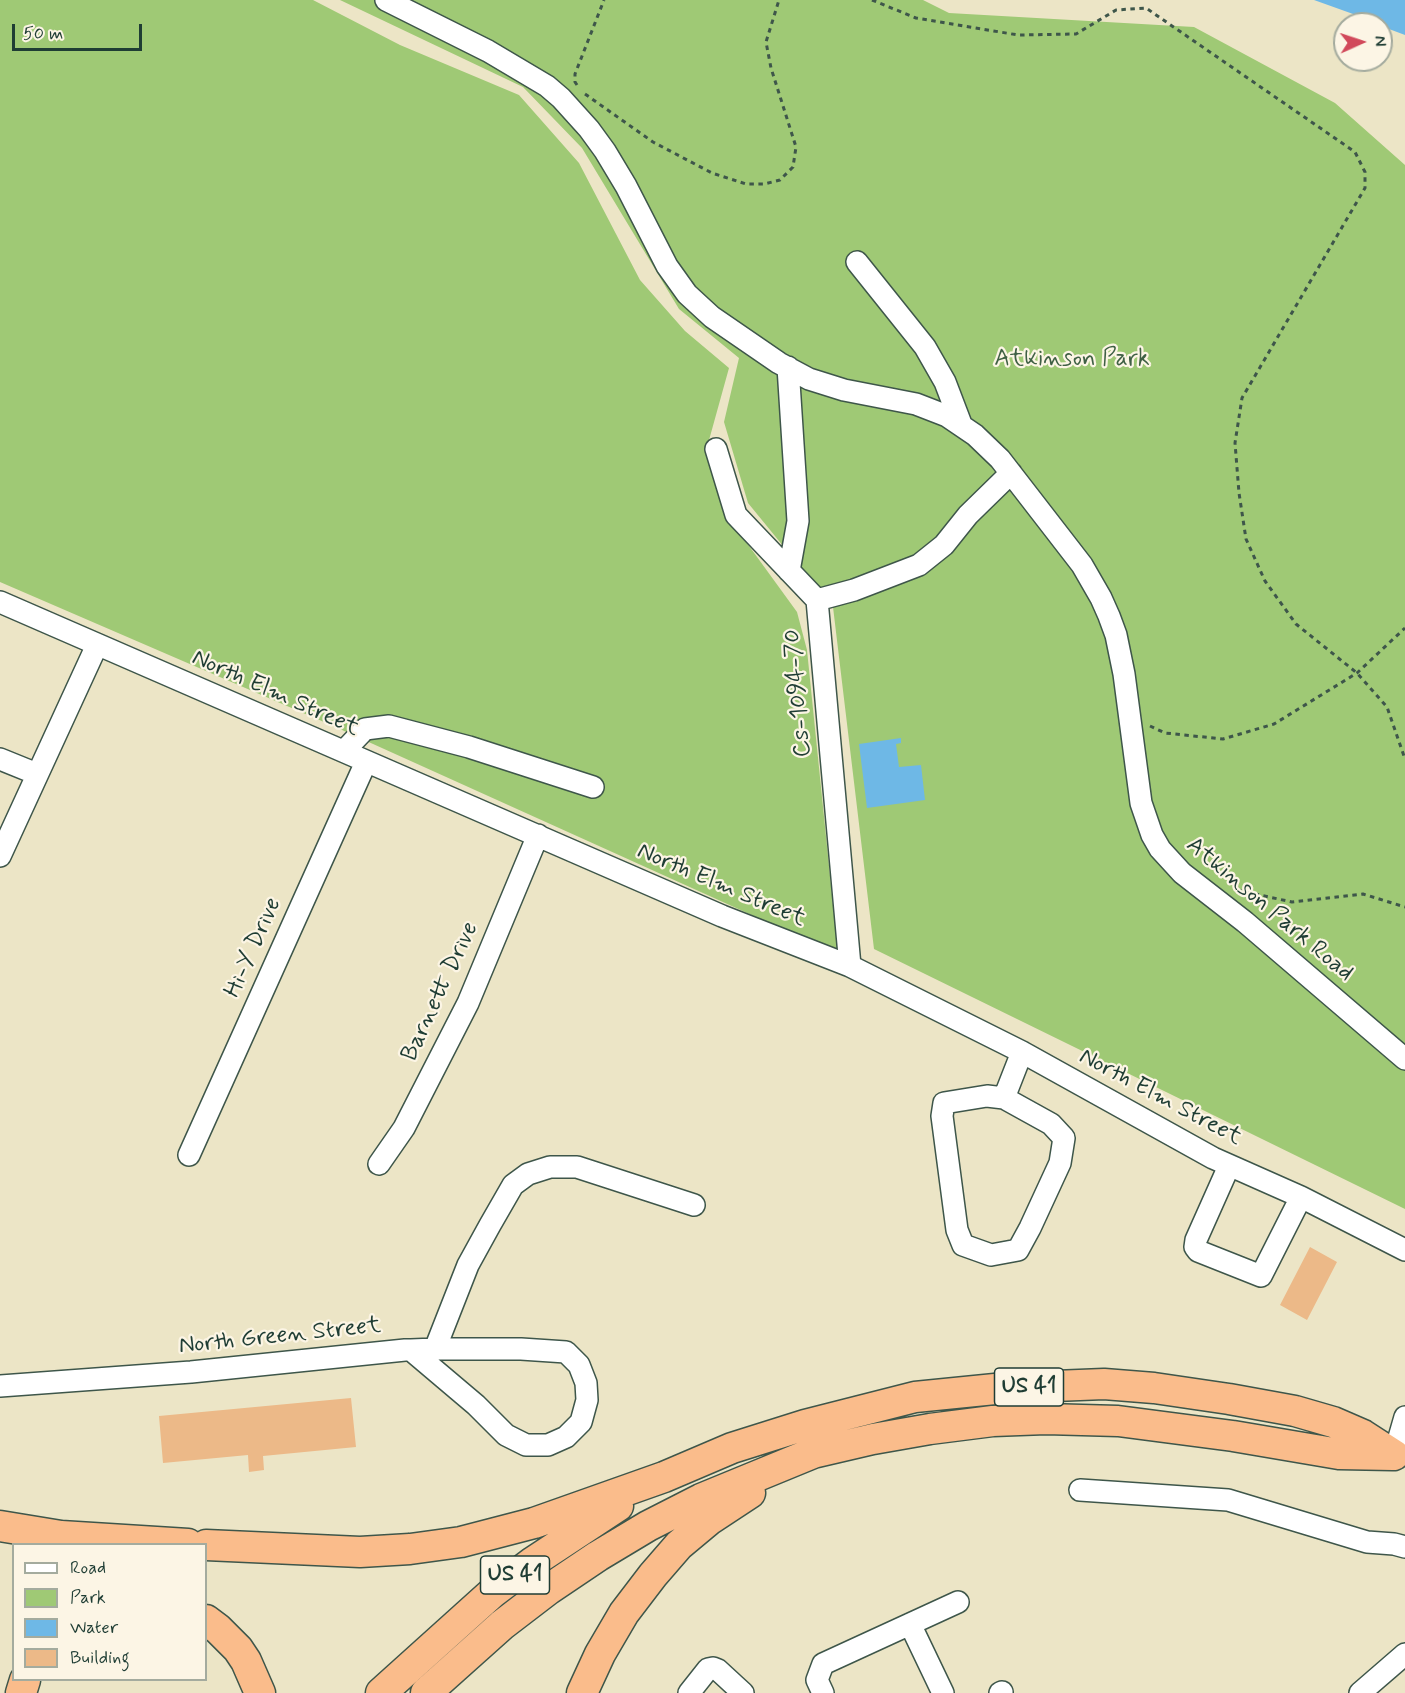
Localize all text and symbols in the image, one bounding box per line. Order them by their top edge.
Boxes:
scale bar [15,12,146,50]
north arrow [1333,12,1393,72]
text: 50 m [23,22,63,46]
text: N [1369,35,1390,47]
park label: Atkinson Park [994,346,1150,374]
street label: Cs-1094-70 [779,628,819,758]
street label: North Elm Street [187,644,363,744]
street label: Atkinson Park Road [1179,832,1359,988]
street label: North Elm Street [632,838,810,934]
street label: Hi-Y Drive [219,893,289,1003]
street label: Barnett Drive [396,918,486,1066]
street label: North Elm Street [1074,1043,1246,1153]
street label: North Green Street [178,1312,382,1362]
road number: US 41 [994,1368,1064,1406]
legend [12,1543,207,1681]
text: Road [70,1556,106,1580]
road number: US 41 [480,1556,550,1594]
text: Park [70,1586,106,1610]
text: Water [70,1616,118,1640]
text: Building [70,1646,130,1670]

